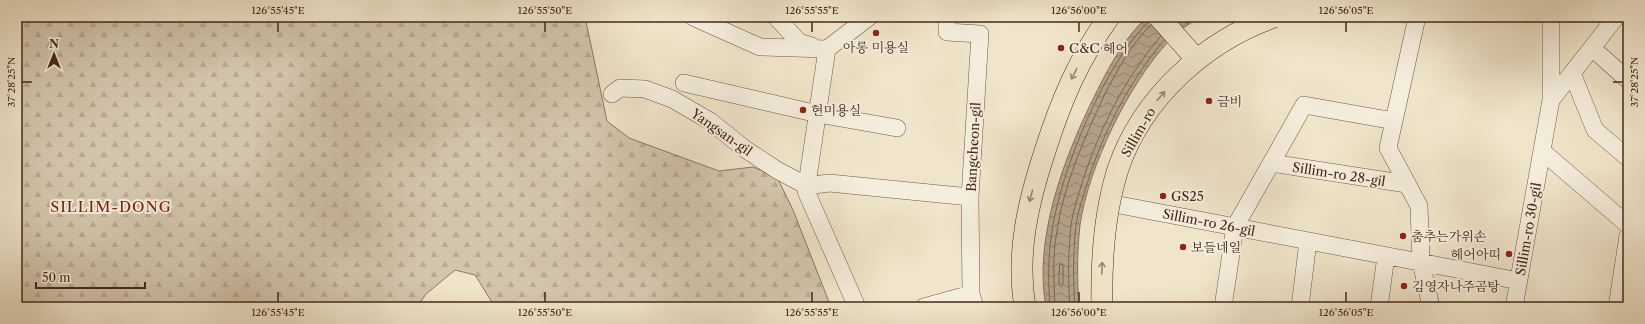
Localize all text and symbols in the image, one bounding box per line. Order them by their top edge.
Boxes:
text: 126°55'45"E [251,4,305,17]
text: 126°55'50"E [518,4,572,17]
text: 126°55'55"E [785,4,839,17]
text: 126°56'00"E [1051,4,1107,17]
text: 126°56'05"E [1319,4,1373,17]
marker: 아롱 미용실 [871,28,881,38]
north arrow [34,34,74,74]
text: N [49,37,59,51]
place label: 아롱 미용실 [843,39,909,55]
place label: C&C 헤어 [1069,40,1128,56]
marker: C&C 헤어 [1056,43,1066,53]
text: 37°28'25"N [5,57,18,107]
text: 37°28'25"N [1628,57,1641,107]
one-way arrow [1070,68,1077,80]
one-way arrow [1156,90,1165,101]
place label: 금비 [1217,93,1242,109]
marker: 금비 [1204,96,1214,106]
place label: 현미용실 [811,102,861,118]
street label: Bangcheon-gil [963,102,983,192]
street label: Yangsan-gil [687,104,756,159]
street label: Sillim-ro [1117,104,1159,160]
marker: 현미용실 [798,105,808,115]
street label: Sillim-ro 28-gil [1291,159,1387,189]
street label: Sillim-ro 30-gil [1512,181,1544,277]
place label: GS25 [1171,188,1204,204]
one-way arrow [1027,190,1034,203]
marker: GS25 [1158,191,1168,201]
district label: SILLIM-DONG [50,197,172,216]
street label: Sillim-ro 26-gil [1161,205,1257,239]
place label: 춤추는가위손 [1411,228,1487,244]
marker: 춤추는가위손 [1398,231,1408,241]
place label: 보들네일 [1191,239,1241,255]
marker: 보들네일 [1178,242,1188,252]
place label: 헤어아띠 [1451,246,1501,262]
marker: 헤어아띠 [1504,249,1514,259]
one-way arrow [1099,262,1106,275]
scale bar [36,264,145,290]
text: 50 m [42,270,71,285]
place label: 김영자나주곰탕 [1412,278,1500,294]
marker: 김영자나주곰탕 [1399,281,1409,291]
text: 126°55'45"E [251,306,305,319]
text: 126°55'50"E [518,306,572,319]
text: 126°55'55"E [785,306,839,319]
text: 126°56'00"E [1051,306,1107,319]
text: 126°56'05"E [1319,306,1373,319]

